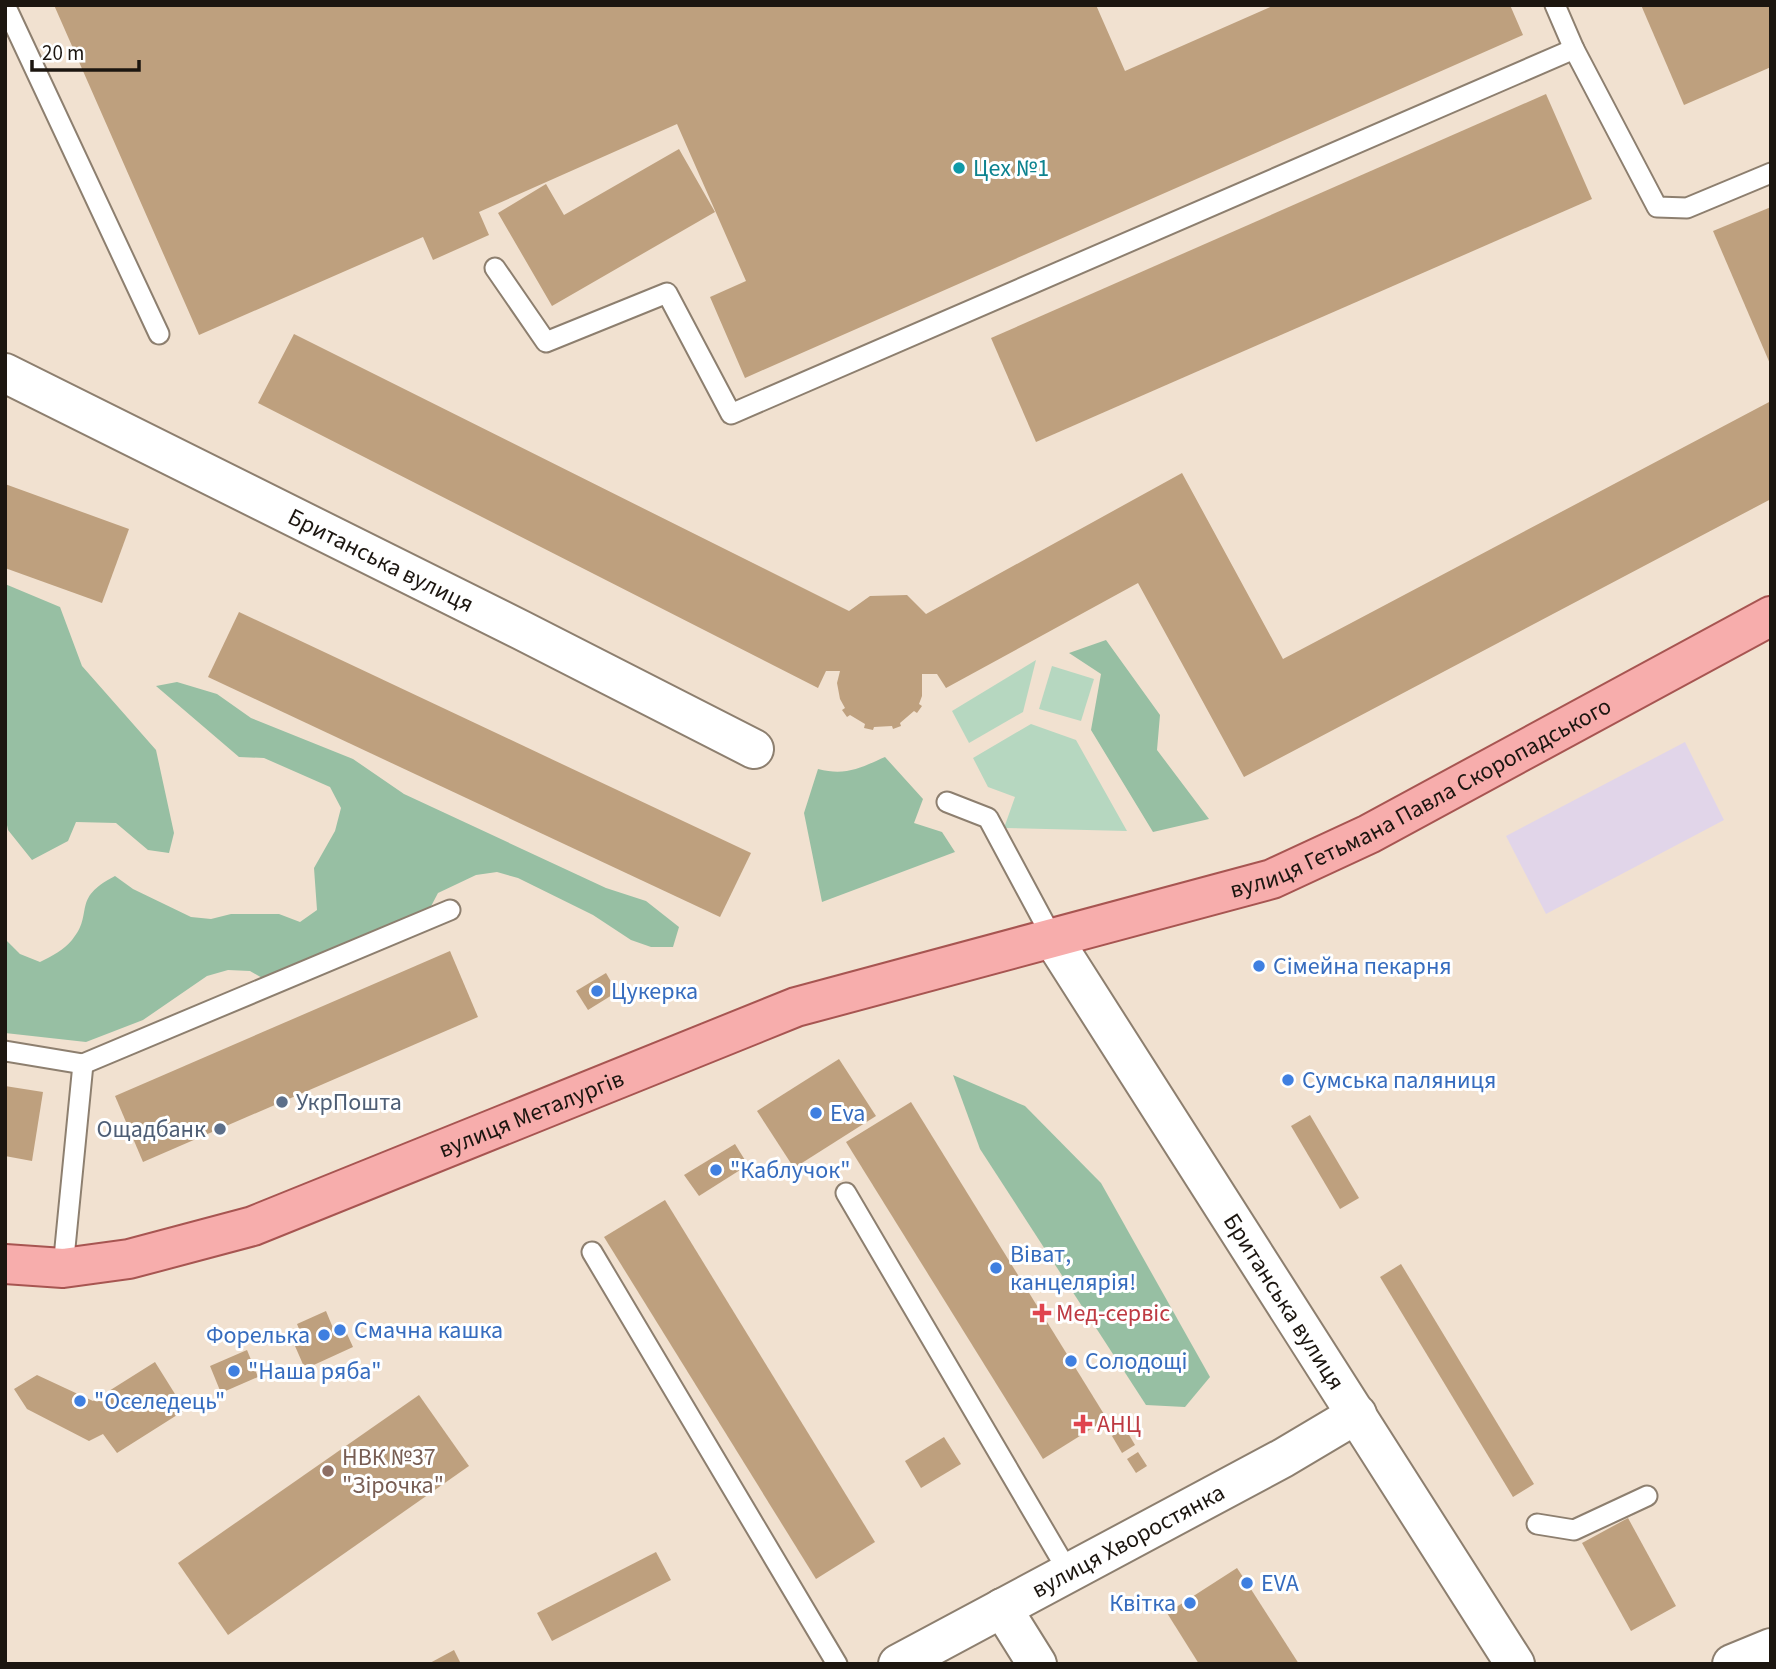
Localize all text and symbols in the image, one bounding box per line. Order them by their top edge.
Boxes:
scale bar [32,28,138,72]
text: 20 m [42,38,84,68]
place label: Цех №1 [973,151,1049,186]
marker: Цех №1 [951,160,967,176]
street label: Британська вулиця [282,500,480,622]
street label: вулиця Гетьмана Павла Скоропадського [1226,689,1618,908]
place label: Сімейна пекарня [1273,949,1452,984]
marker: Сімейна пекарня [1251,958,1267,974]
place label: Цукерка [611,974,698,1009]
marker: Цукерка [589,983,605,999]
street label: вулиця Металургів [433,1061,629,1167]
place label: Сумська паляниця [1302,1063,1496,1098]
marker: Сумська паляниця [1280,1072,1296,1088]
place label: УкрПошта [296,1085,402,1120]
marker: УкрПошта [274,1094,290,1110]
place label: Eva [830,1096,865,1131]
marker: Eva [808,1105,824,1121]
place label: Ощадбанк [97,1112,206,1147]
marker: Ощадбанк [212,1121,228,1137]
place label: "Каблучок" [730,1153,850,1188]
marker: "Каблучок" [708,1162,724,1178]
street label: Британська вулиця [1214,1207,1353,1397]
place label: Віват, канцелярія! [1010,1237,1136,1300]
marker: Віват, канцелярія! [988,1260,1004,1276]
place label: Мед-сервіс [1056,1296,1170,1331]
marker: Мед-сервіс [1034,1305,1050,1321]
place label: Смачна кашка [354,1313,503,1348]
place label: Форелька [206,1318,310,1353]
marker: Смачна кашка [332,1322,348,1338]
marker: Форелька [316,1327,332,1343]
place label: Солодощі [1085,1344,1187,1379]
marker: Солодощі [1063,1353,1079,1369]
place label: "Наша ряба" [248,1354,382,1389]
marker: "Наша ряба" [226,1363,242,1379]
place label: "Оселедець" [94,1384,225,1419]
marker: "Оселедець" [72,1393,88,1409]
place label: АНЦ [1097,1407,1141,1442]
marker: АНЦ [1075,1416,1091,1432]
place label: НВК №37 "Зірочка" [342,1440,444,1503]
marker: НВК №37 "Зірочка" [320,1463,336,1479]
street label: вулиця Хворостянка [1026,1475,1231,1607]
place label: EVA [1261,1566,1299,1601]
marker: EVA [1239,1575,1255,1591]
place label: Квітка [1109,1586,1176,1621]
marker: Квітка [1182,1595,1198,1611]

